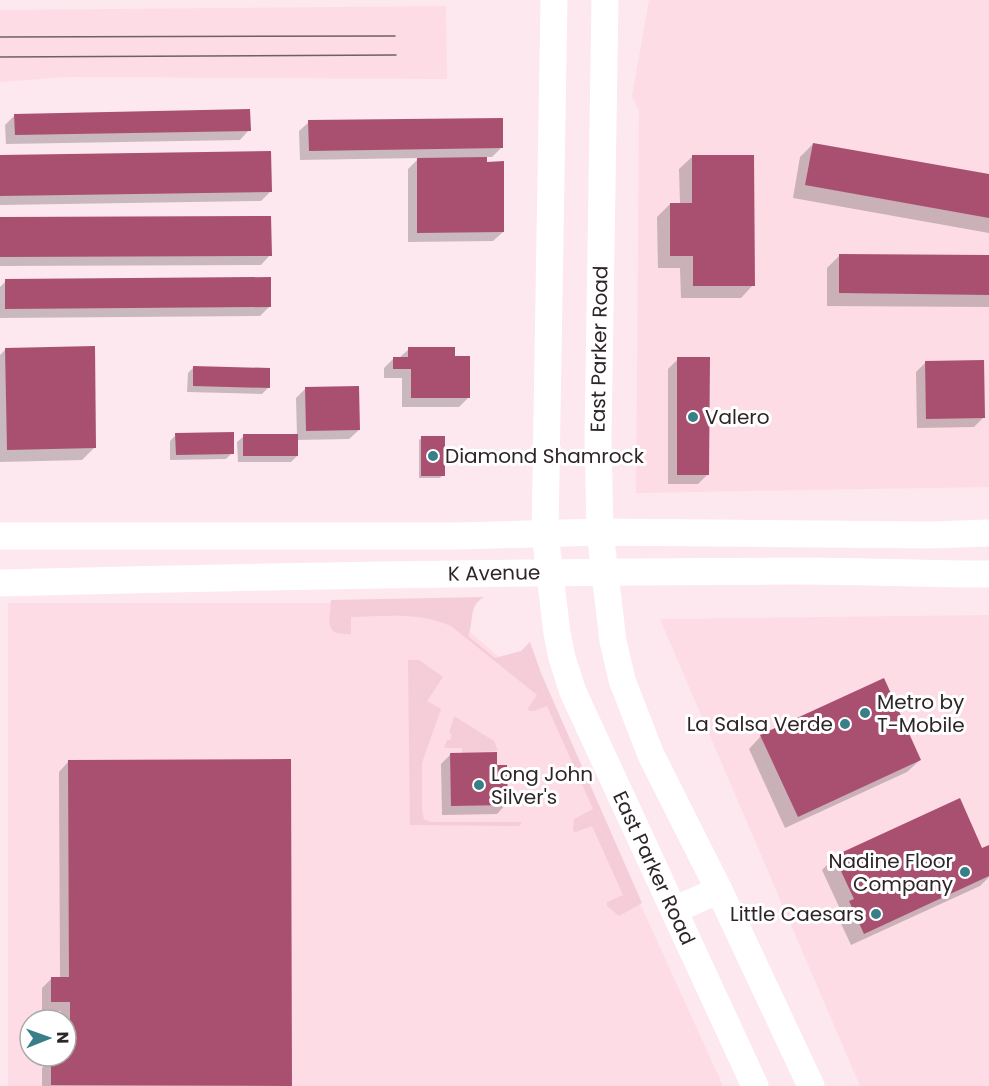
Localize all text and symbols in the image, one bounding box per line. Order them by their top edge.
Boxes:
street label: East Parker Road [584,265,614,433]
place label: Valero [705,403,770,431]
marker: Valero [686,410,700,424]
place label: Diamond Shamrock [445,442,645,470]
marker: Diamond Shamrock [426,449,440,463]
street label: K Avenue [448,558,540,588]
place label: Metro by T-Mobile [877,688,965,739]
marker: Metro by T-Mobile [858,706,872,720]
place label: La Salsa Verde [687,710,833,738]
marker: La Salsa Verde [838,717,852,731]
place label: Long John Silver's [491,760,593,811]
marker: Long John Silver's [472,778,486,792]
street label: East Parker Road [606,786,702,950]
place label: Nadine Floor Company [828,847,953,898]
marker: Nadine Floor Company [958,865,972,879]
place label: Little Caesars [730,900,864,928]
marker: Little Caesars [869,907,883,921]
north arrow [18,1008,78,1068]
text: N [51,1032,74,1044]

